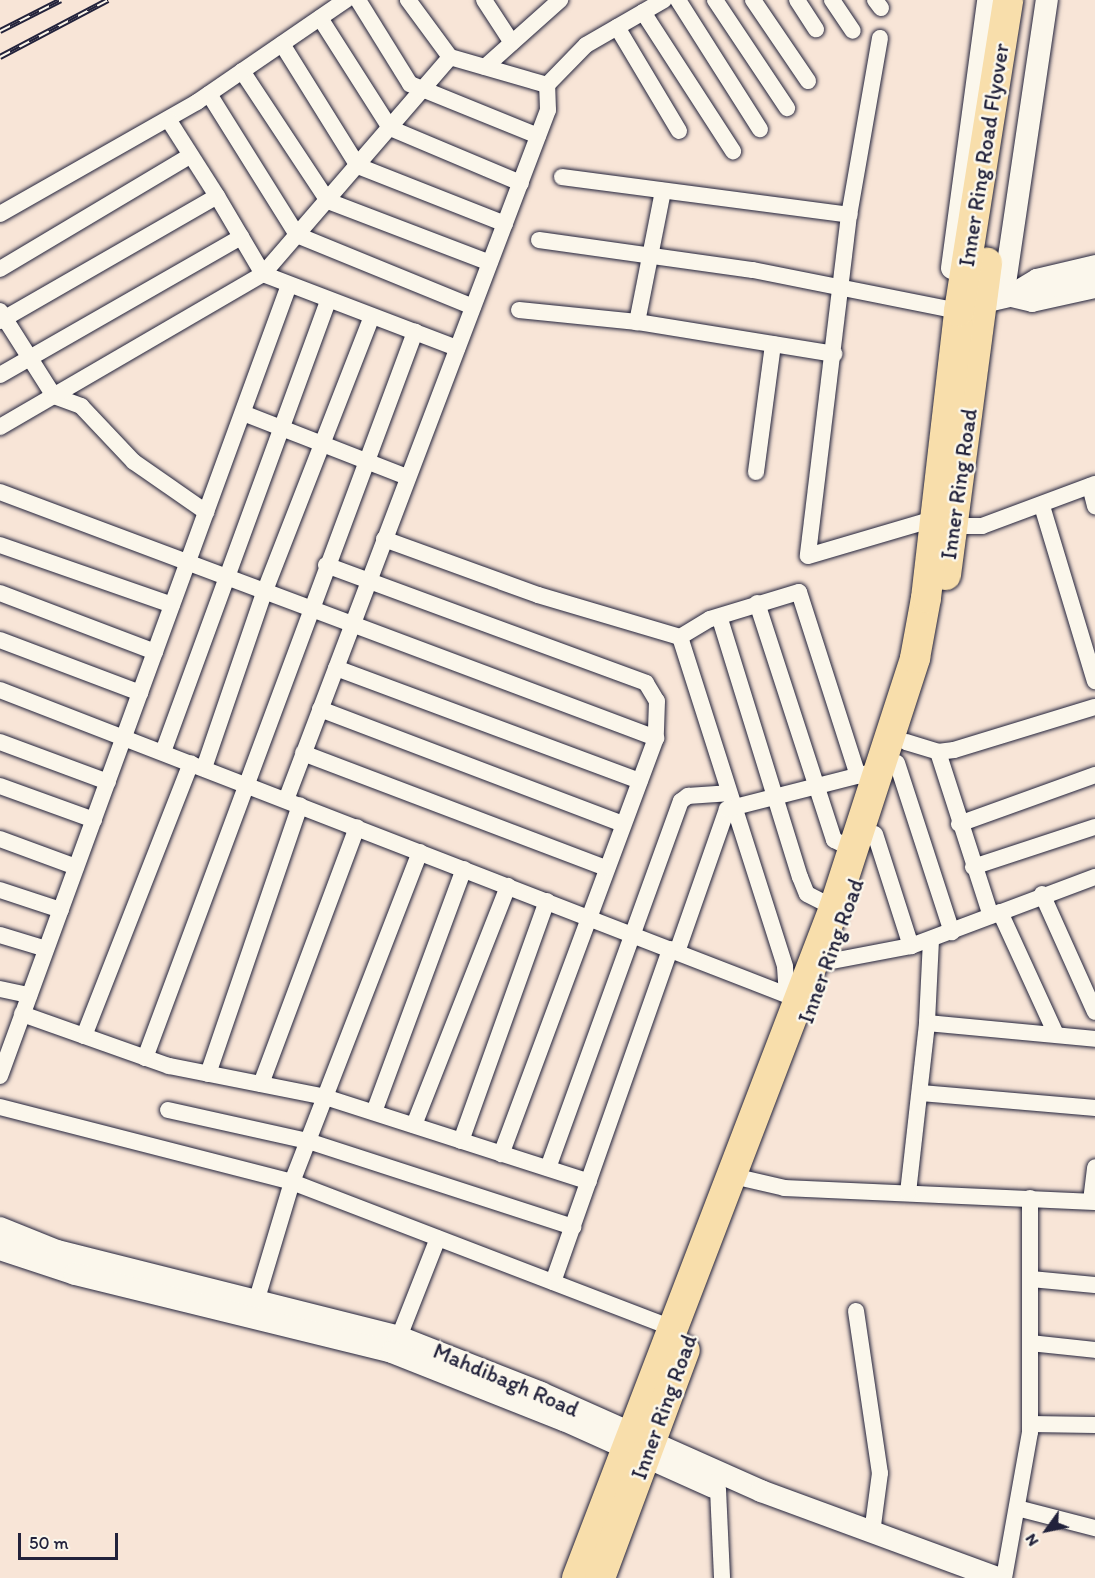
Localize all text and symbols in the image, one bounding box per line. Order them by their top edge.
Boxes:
street label: Inner Ring Road Flyover [953,42,1015,268]
street label: Inner Ring Road [935,407,983,561]
street label: Inner Ring Road [793,875,869,1027]
street label: Inner Ring Road [626,1331,702,1483]
street label: Mahdibagh Road [429,1337,583,1423]
north arrow [1017,1500,1077,1560]
scale bar [21,1521,122,1559]
text: N [1021,1530,1042,1550]
text: 50 m [29,1532,69,1554]

